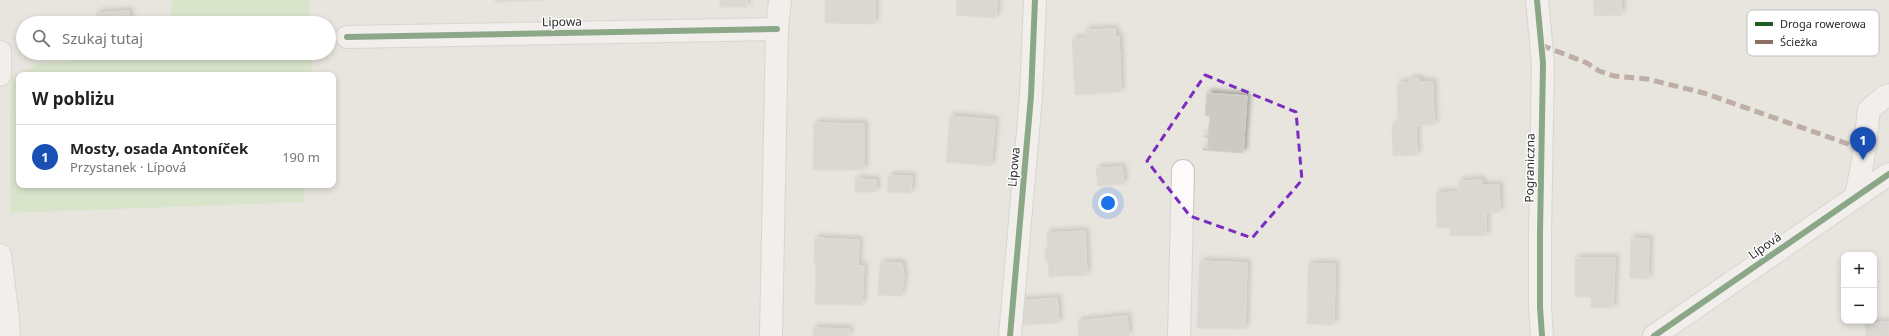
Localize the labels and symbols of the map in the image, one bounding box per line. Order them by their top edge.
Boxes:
legend [1747,10,1879,56]
street label: Lipowa [542,13,582,30]
text: Droga rowerowa [1780,16,1866,31]
text: Ścieżka [1780,34,1817,49]
pin: 1 [1850,127,1876,160]
street label: Pograniczna [1520,133,1539,203]
street label: Lipowa [1003,146,1024,188]
your location [1098,193,1118,213]
street label: Lípová [1745,228,1785,263]

